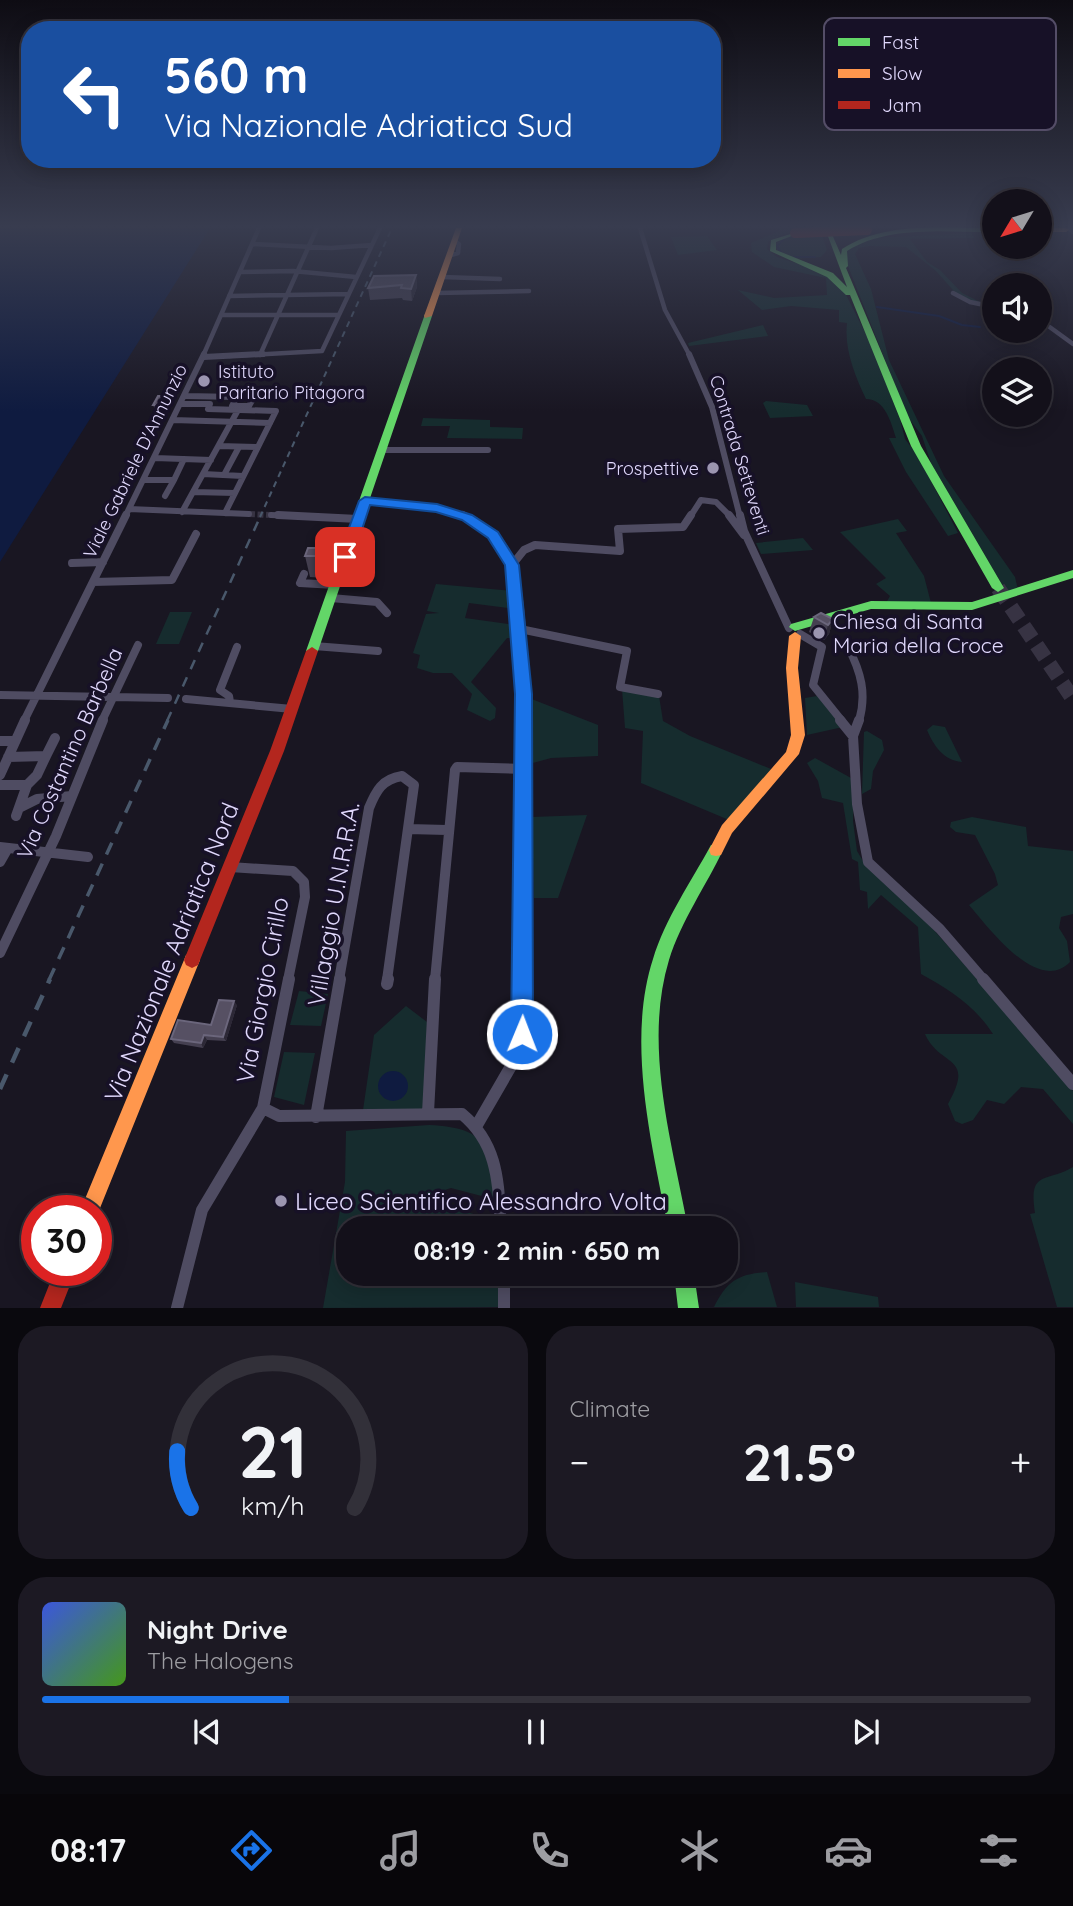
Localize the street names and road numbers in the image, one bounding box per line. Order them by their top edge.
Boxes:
street label: Viale Gabriele D'Annunzio [78,360,192,562]
street label: Contrada Setteventi [705,372,775,538]
street label: Via Costantino Barbella [11,643,127,863]
street label: Via Nazionale Adriatica Nord [97,798,245,1106]
street label: Villaggio U.N.R.R.A. [300,800,366,1008]
street label: Via Giorgio Cirillo [229,894,295,1086]

